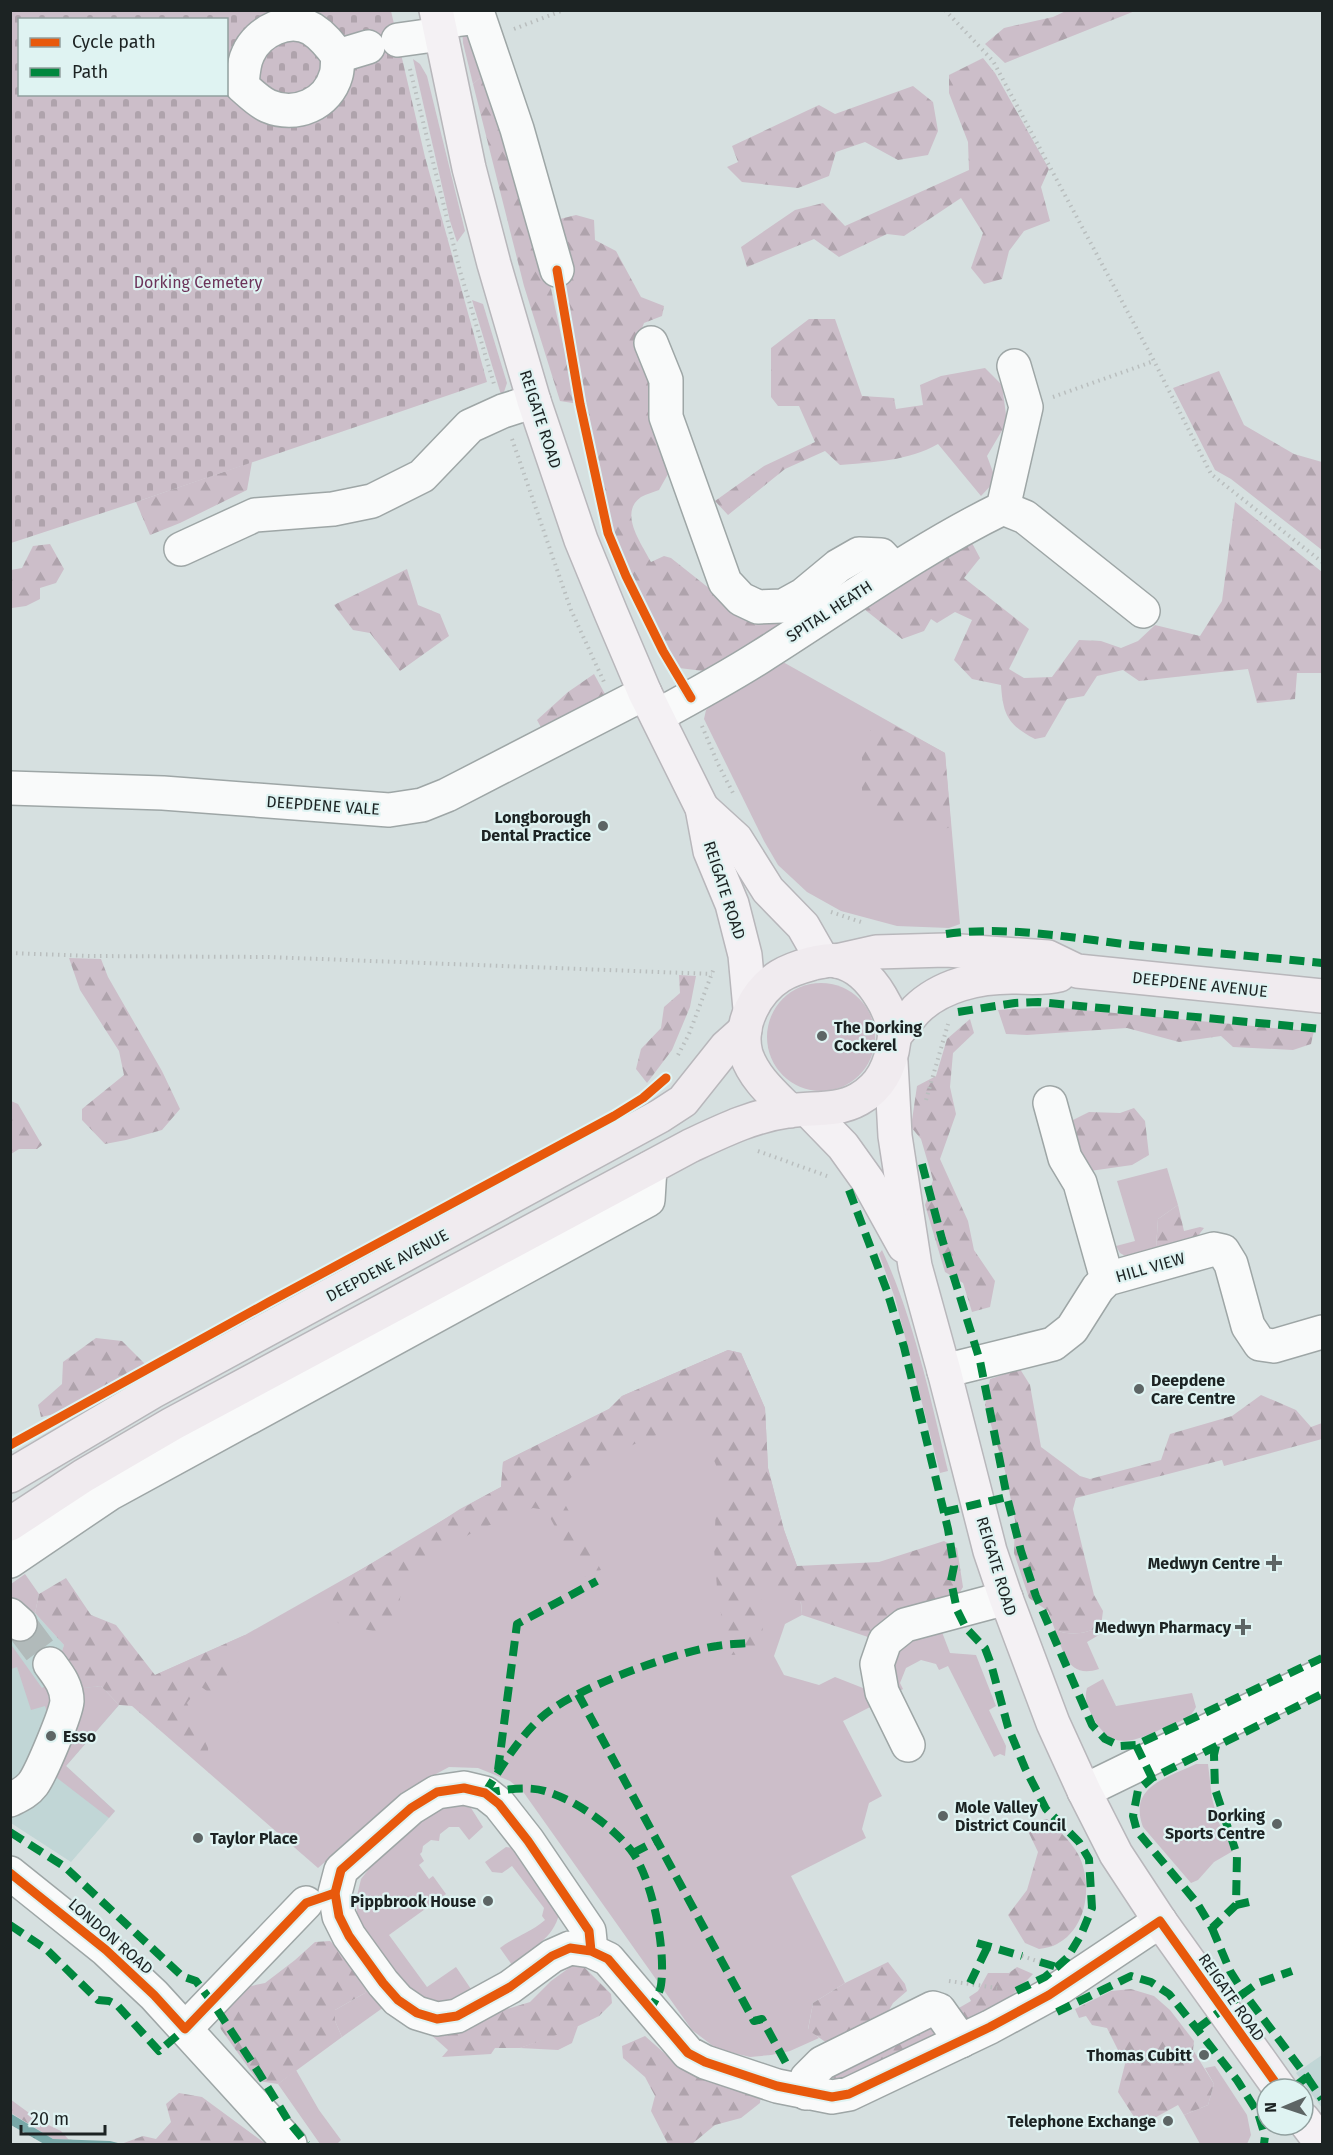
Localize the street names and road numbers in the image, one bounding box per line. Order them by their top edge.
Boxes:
street label: REIGATE ROAD [516,368,565,471]
street label: SPITAL HEATH [783,577,876,646]
street label: DEEPDENE VALE [266,792,380,819]
street label: REIGATE ROAD [700,839,749,942]
street label: DEEPDENE AVENUE [1131,968,1268,1001]
street label: DEEPDENE AVENUE [323,1225,452,1306]
street label: HILL VIEW [1113,1249,1187,1286]
street label: REIGATE ROAD [972,1514,1021,1618]
street label: LONDON ROAD [65,1895,157,1978]
street label: REIGATE ROAD [1194,1950,1269,2045]

